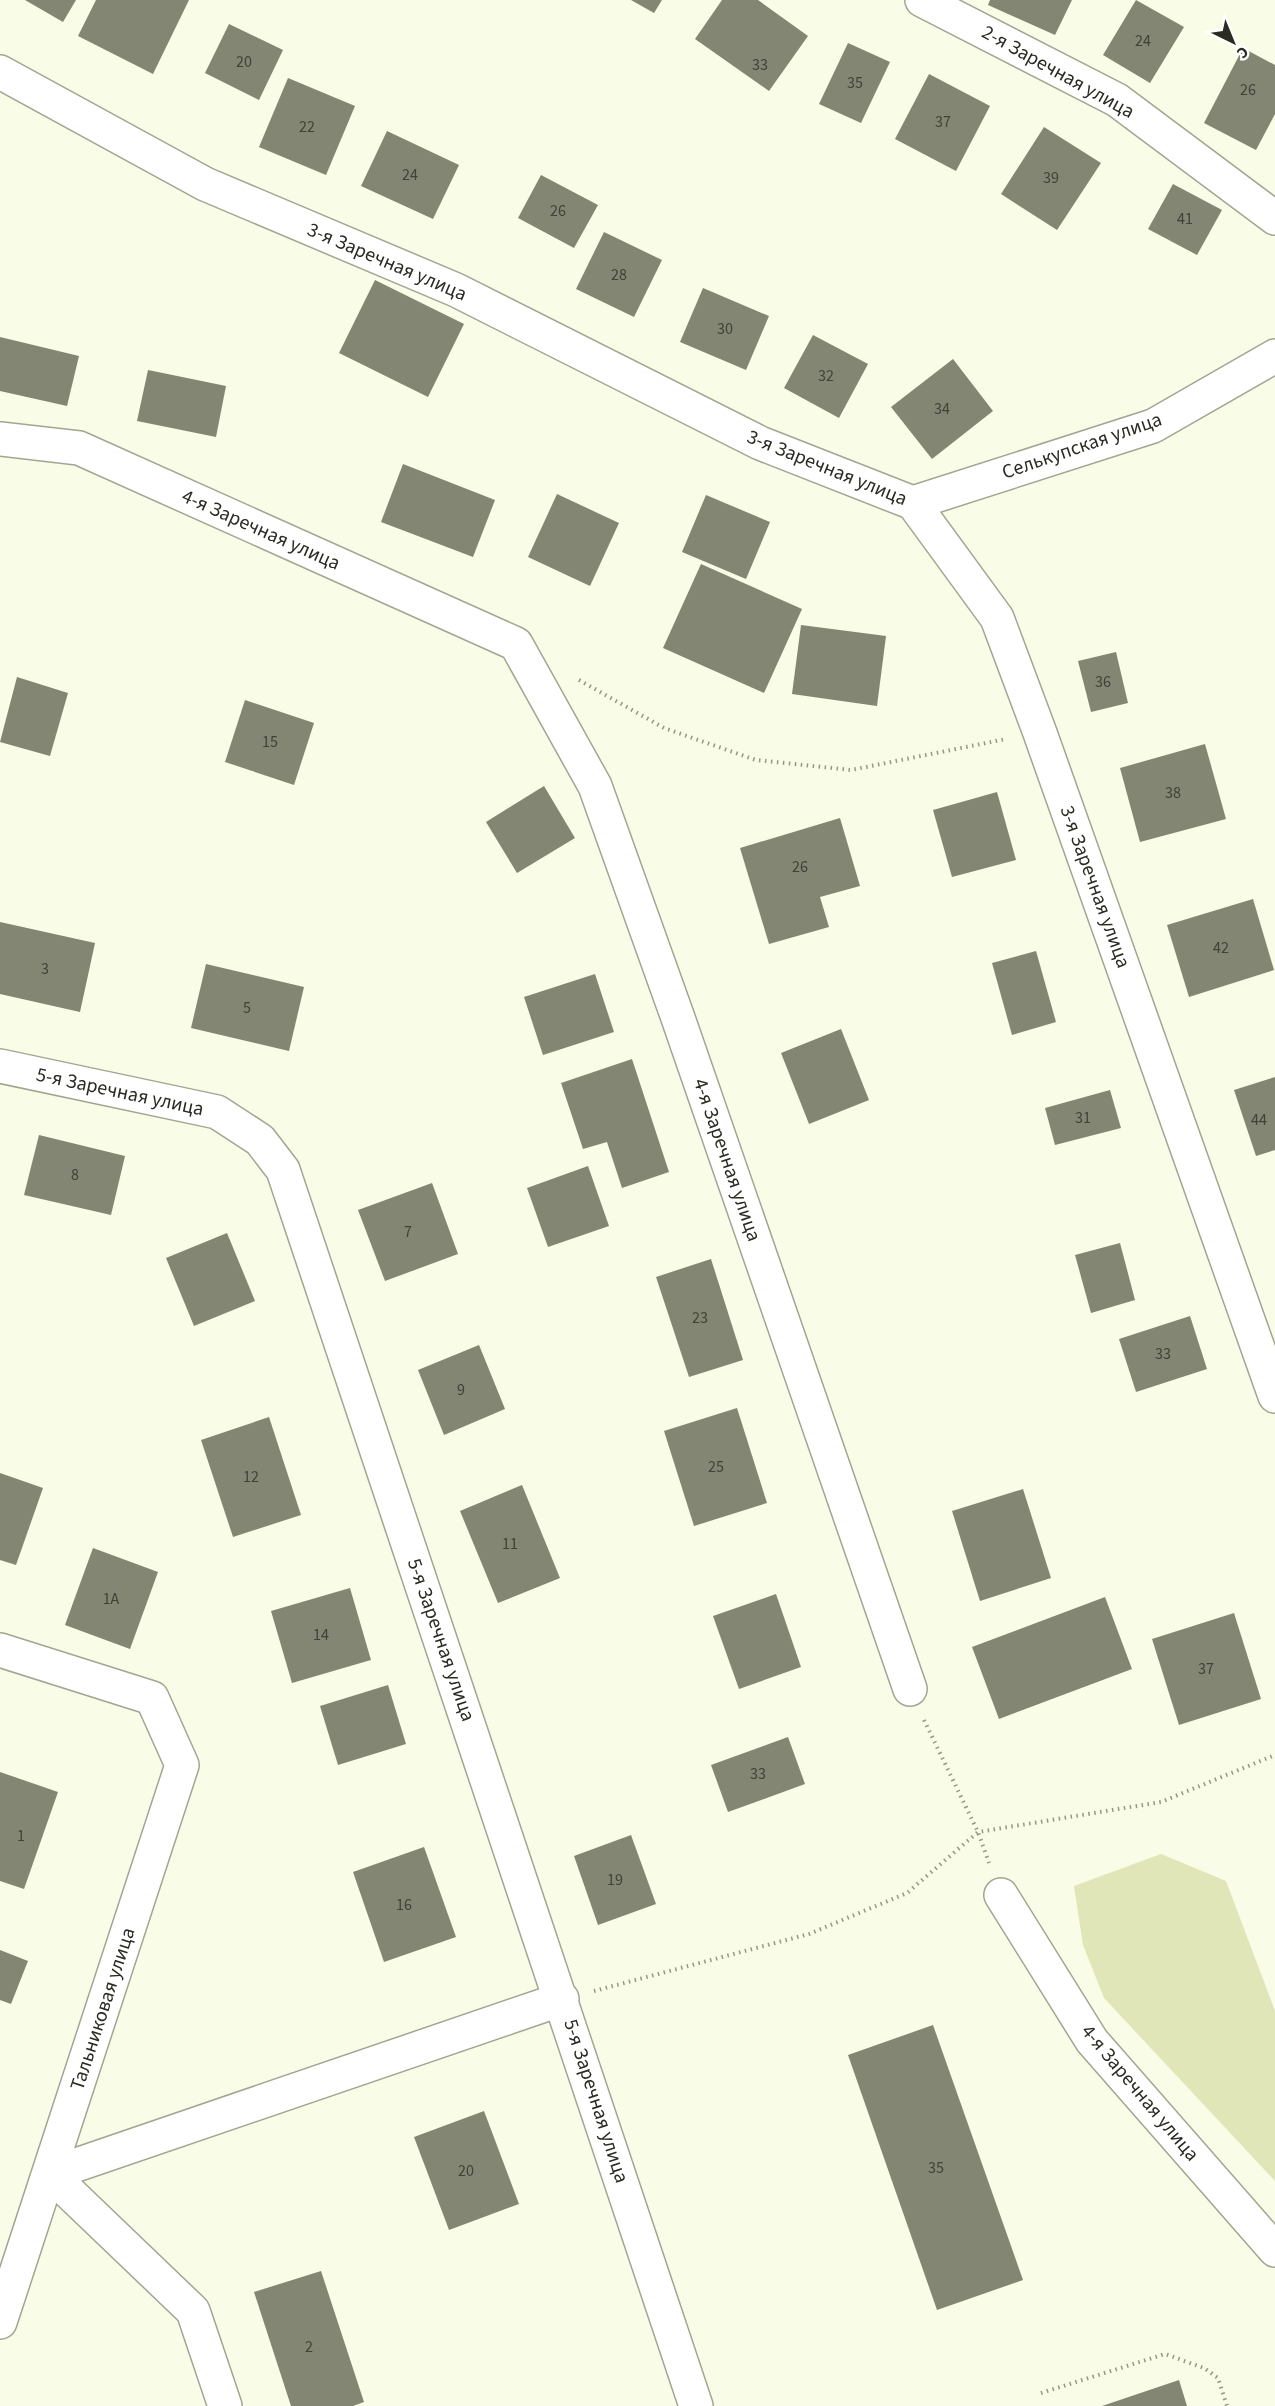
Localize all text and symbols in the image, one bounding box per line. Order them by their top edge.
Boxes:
north arrow [1203,12,1263,72]
street label: 2-я Заречная улица [977,18,1139,126]
house number: 24 [1135,30,1151,52]
text: С [1232,41,1253,63]
house number: 20 [236,51,252,73]
house number: 33 [752,54,768,76]
house number: 35 [847,72,863,94]
house number: 26 [1240,79,1256,101]
house number: 37 [935,111,951,133]
house number: 22 [299,116,315,138]
house number: 24 [402,164,418,186]
house number: 39 [1043,167,1059,189]
house number: 26 [550,200,566,222]
house number: 41 [1177,208,1193,230]
street label: 3-я Заречная улица [303,216,471,308]
house number: 28 [611,264,627,286]
house number: 30 [717,318,733,340]
house number: 32 [818,365,834,387]
house number: 34 [934,398,950,420]
street label: Селькупская улица [998,406,1166,486]
street label: 3-я Заречная улица [743,423,911,513]
street label: 4-я Заречная улица [177,483,345,577]
house number: 36 [1095,671,1111,693]
house number: 15 [262,731,278,753]
house number: 38 [1165,782,1181,804]
street label: 3-я Заречная улица [1053,802,1137,972]
house number: 26 [792,856,808,878]
house number: 42 [1213,937,1229,959]
house number: 3 [41,958,49,980]
house number: 5 [243,997,251,1019]
street label: 5-я Заречная улица [34,1061,206,1123]
street label: 4-я Заречная улица [686,1075,768,1245]
house number: 31 [1075,1107,1091,1129]
house number: 44 [1251,1109,1267,1131]
house number: 8 [71,1164,79,1186]
house number: 7 [404,1221,412,1243]
house number: 23 [692,1307,708,1329]
house number: 33 [1155,1343,1171,1365]
house number: 9 [457,1379,465,1401]
house number: 25 [708,1456,724,1478]
house number: 12 [243,1466,259,1488]
house number: 11 [502,1533,518,1555]
street label: 5-я Заречная улица [400,1555,482,1725]
house number: 1А [103,1588,120,1610]
house number: 14 [313,1624,329,1646]
house number: 37 [1198,1658,1214,1680]
house number: 33 [750,1763,766,1785]
house number: 1 [17,1825,25,1847]
house number: 19 [607,1869,623,1891]
house number: 16 [396,1894,412,1916]
street label: Тальниковая улица [63,1924,143,2094]
street label: 5-я Заречная улица [556,2016,636,2186]
street label: 4-я Заречная улица [1074,2019,1206,2167]
house number: 35 [928,2157,944,2179]
house number: 20 [458,2160,474,2182]
house number: 2 [305,2336,313,2358]

